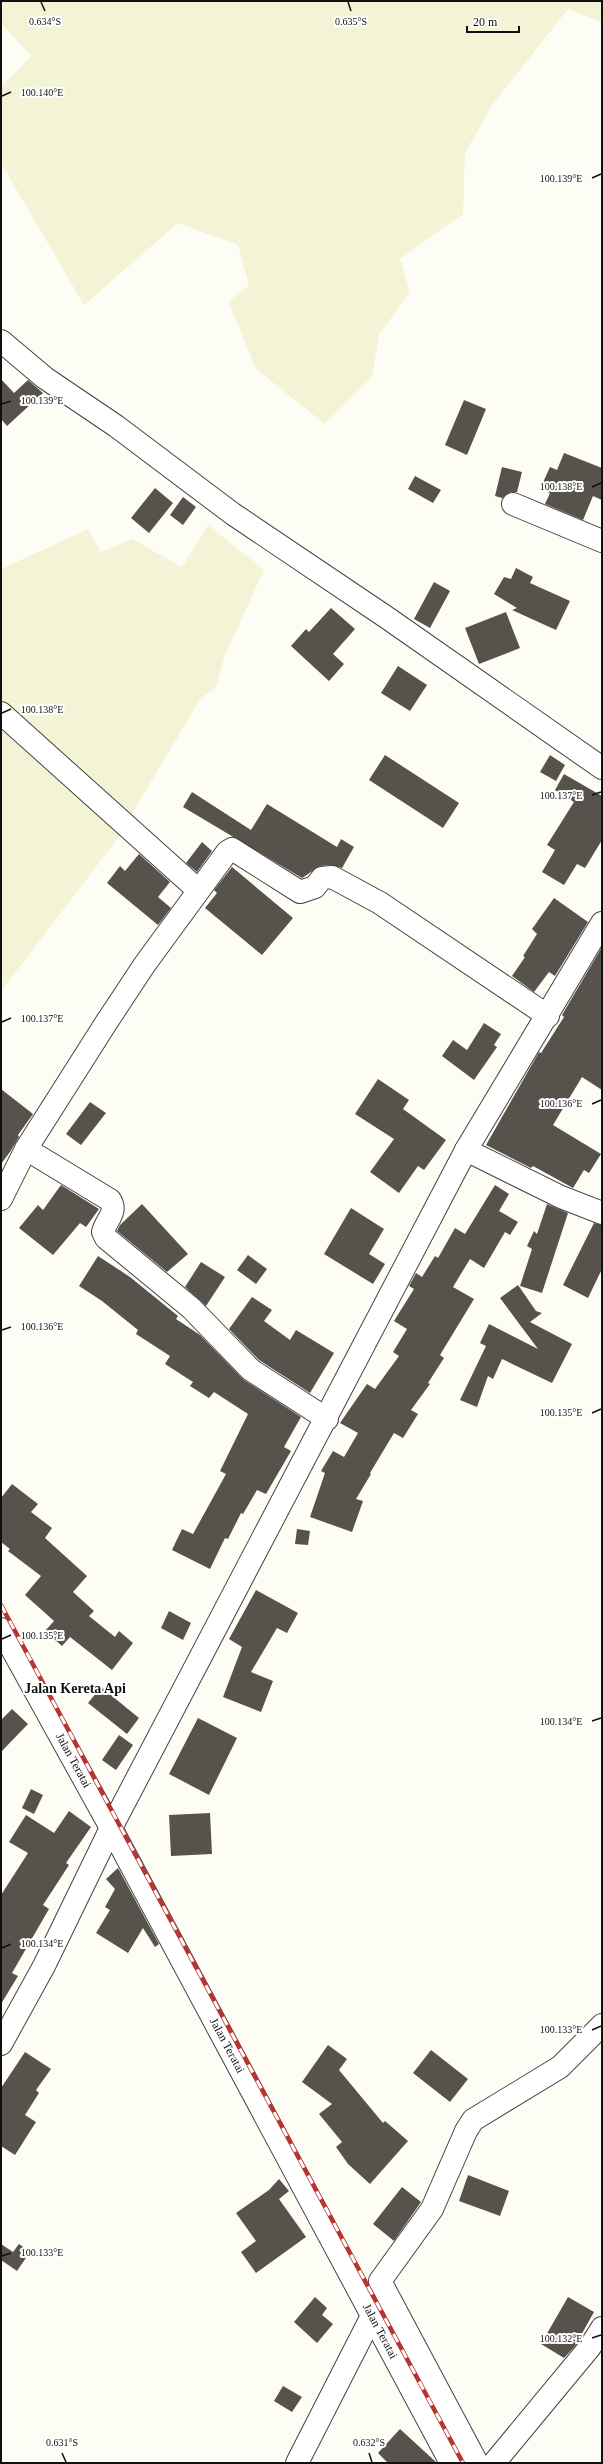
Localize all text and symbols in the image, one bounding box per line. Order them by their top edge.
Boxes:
scale bar [467,8,519,34]
text: 20 m [473,15,498,29]
text: 0.634°S [29,16,61,27]
text: 0.635°S [335,16,367,27]
text: 100.140°E [21,87,63,98]
text: 100.139°E [540,173,582,184]
text: 100.139°E [21,395,63,406]
text: 100.138°E [540,481,582,492]
text: 100.138°E [21,704,63,715]
text: 100.137°E [540,790,582,801]
text: 100.137°E [21,1013,63,1024]
text: 100.136°E [540,1098,582,1109]
text: 100.136°E [21,1321,63,1332]
text: 100.135°E [540,1407,582,1418]
text: 100.135°E [21,1630,63,1641]
district label: Jalan Kereta Api [24,1681,126,1696]
text: 100.134°E [540,1716,582,1727]
street label: Jalan Teratai [53,1730,95,1791]
text: 100.134°E [21,1938,63,1949]
street label: Jalan Teratai [207,2015,248,2076]
text: 100.133°E [540,2024,582,2035]
text: 100.133°E [21,2247,63,2258]
street label: Jalan Teratai [360,2301,401,2362]
text: 100.132°E [540,2333,582,2344]
text: 0.631°S [46,2437,78,2448]
text: 0.632°S [353,2437,385,2448]

